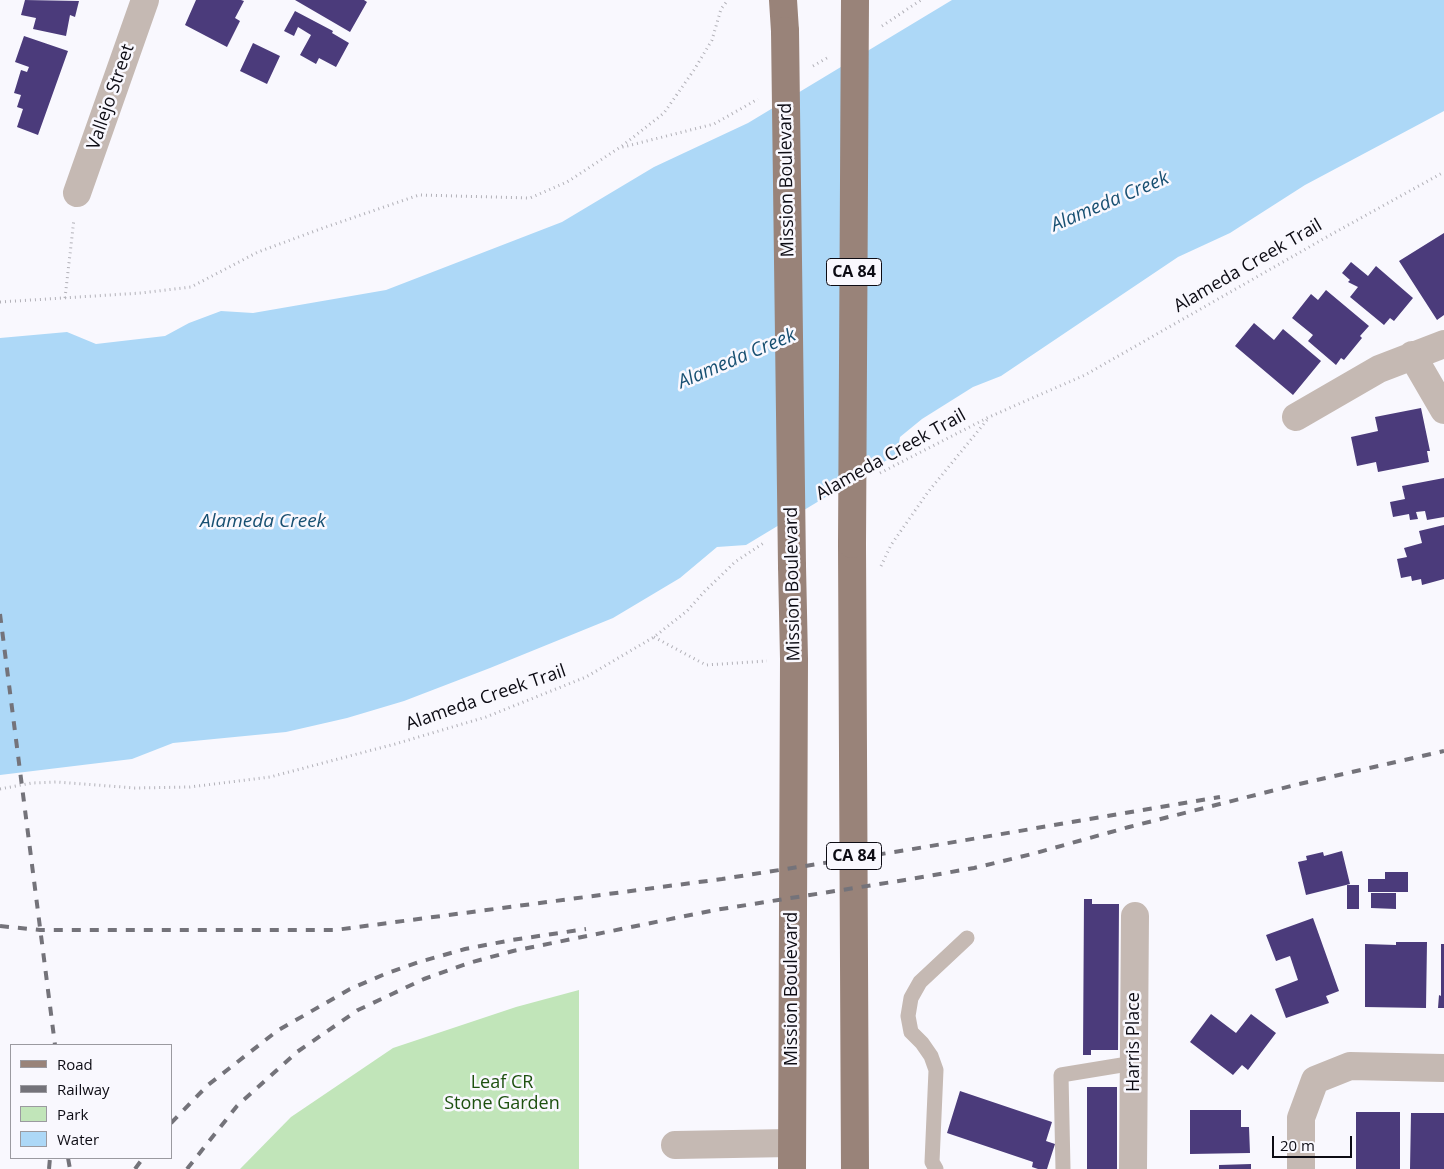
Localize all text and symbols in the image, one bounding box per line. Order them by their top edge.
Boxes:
street label: Vallejo Street [83,41,139,153]
street label: Mission Boulevard [775,103,799,257]
water label: Alameda Creek [1048,167,1172,237]
street label: Alameda Creek Trail [1170,215,1326,317]
road number: CA 84 [826,258,882,286]
water label: Alameda Creek [675,324,799,394]
street label: Alameda Creek Trail [812,405,970,505]
street label: Mission Boulevard [781,507,805,661]
water label: Alameda Creek [200,511,326,533]
street label: Alameda Creek Trail [403,660,569,736]
road number: CA 84 [826,842,882,869]
street label: Mission Boulevard [781,912,803,1066]
street label: Harris Place [1123,992,1145,1092]
legend [10,1044,172,1159]
text: Road [57,1054,93,1074]
park label: Leaf CR Stone Garden [444,1072,560,1114]
text: Railway [57,1079,110,1099]
text: Park [57,1104,88,1124]
scale bar [1274,1126,1354,1158]
text: Water [57,1129,99,1149]
text: 20 m [1280,1135,1315,1155]

